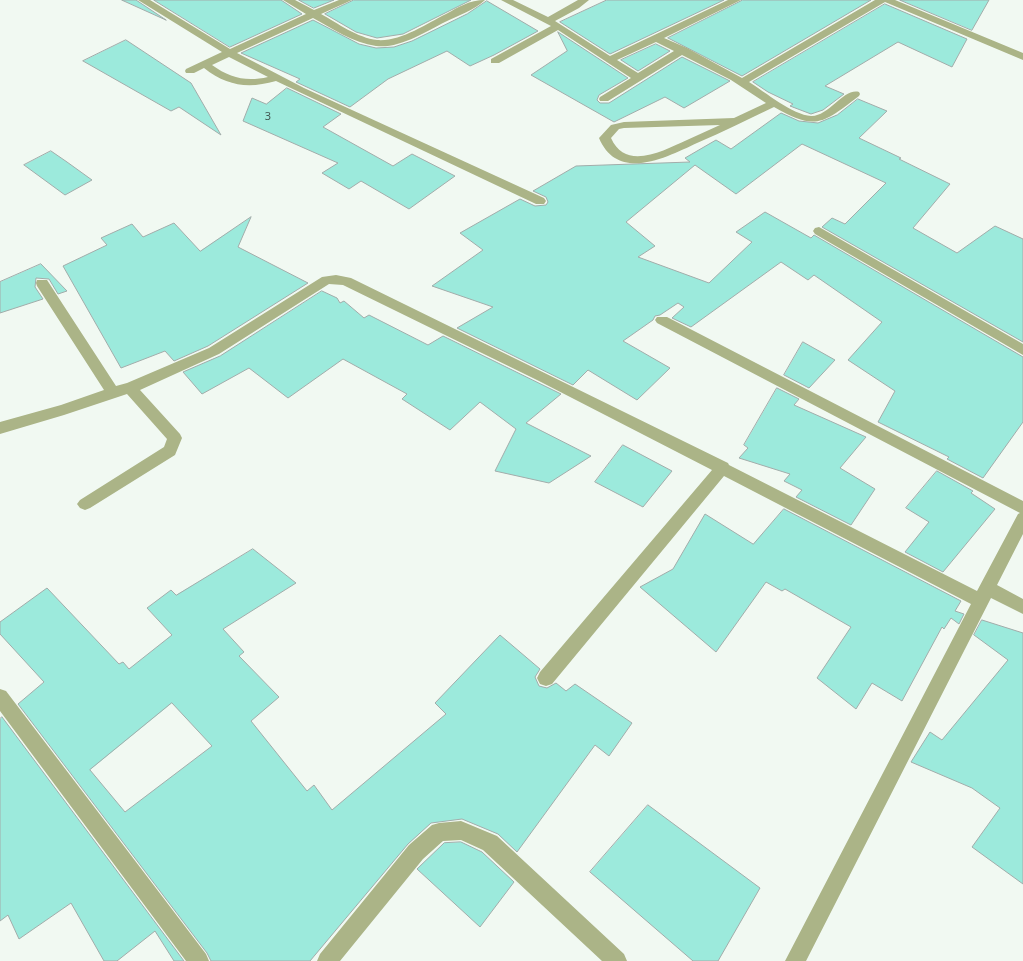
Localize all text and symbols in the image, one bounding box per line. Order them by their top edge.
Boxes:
house number: 3 [265,110,271,124]

